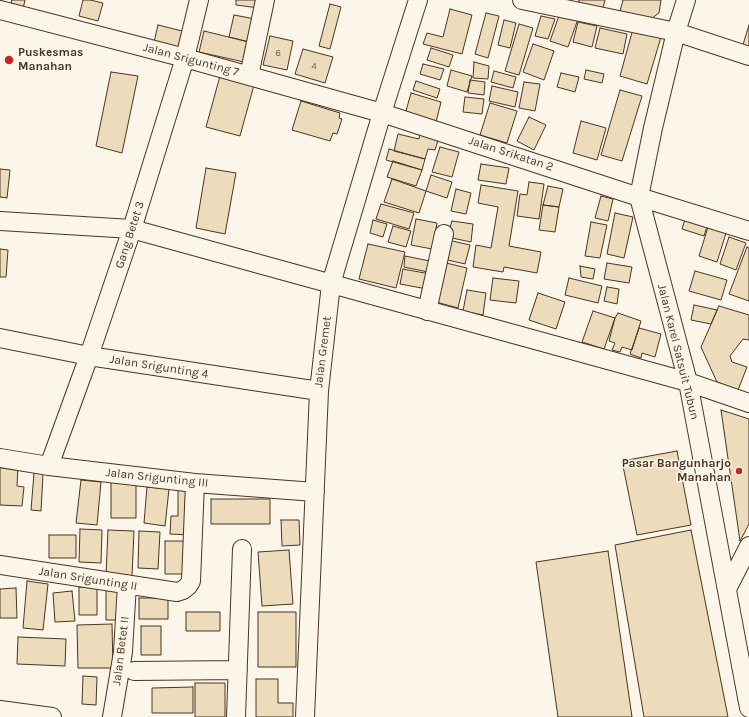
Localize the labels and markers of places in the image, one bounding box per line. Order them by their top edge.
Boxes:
place label: Puskesmas Manahan [18,46,83,74]
marker: Puskesmas Manahan [3,54,15,66]
place label: Pasar Bangunharjo Manahan [622,457,731,485]
marker: Pasar Bangunharjo Manahan [734,466,744,476]

